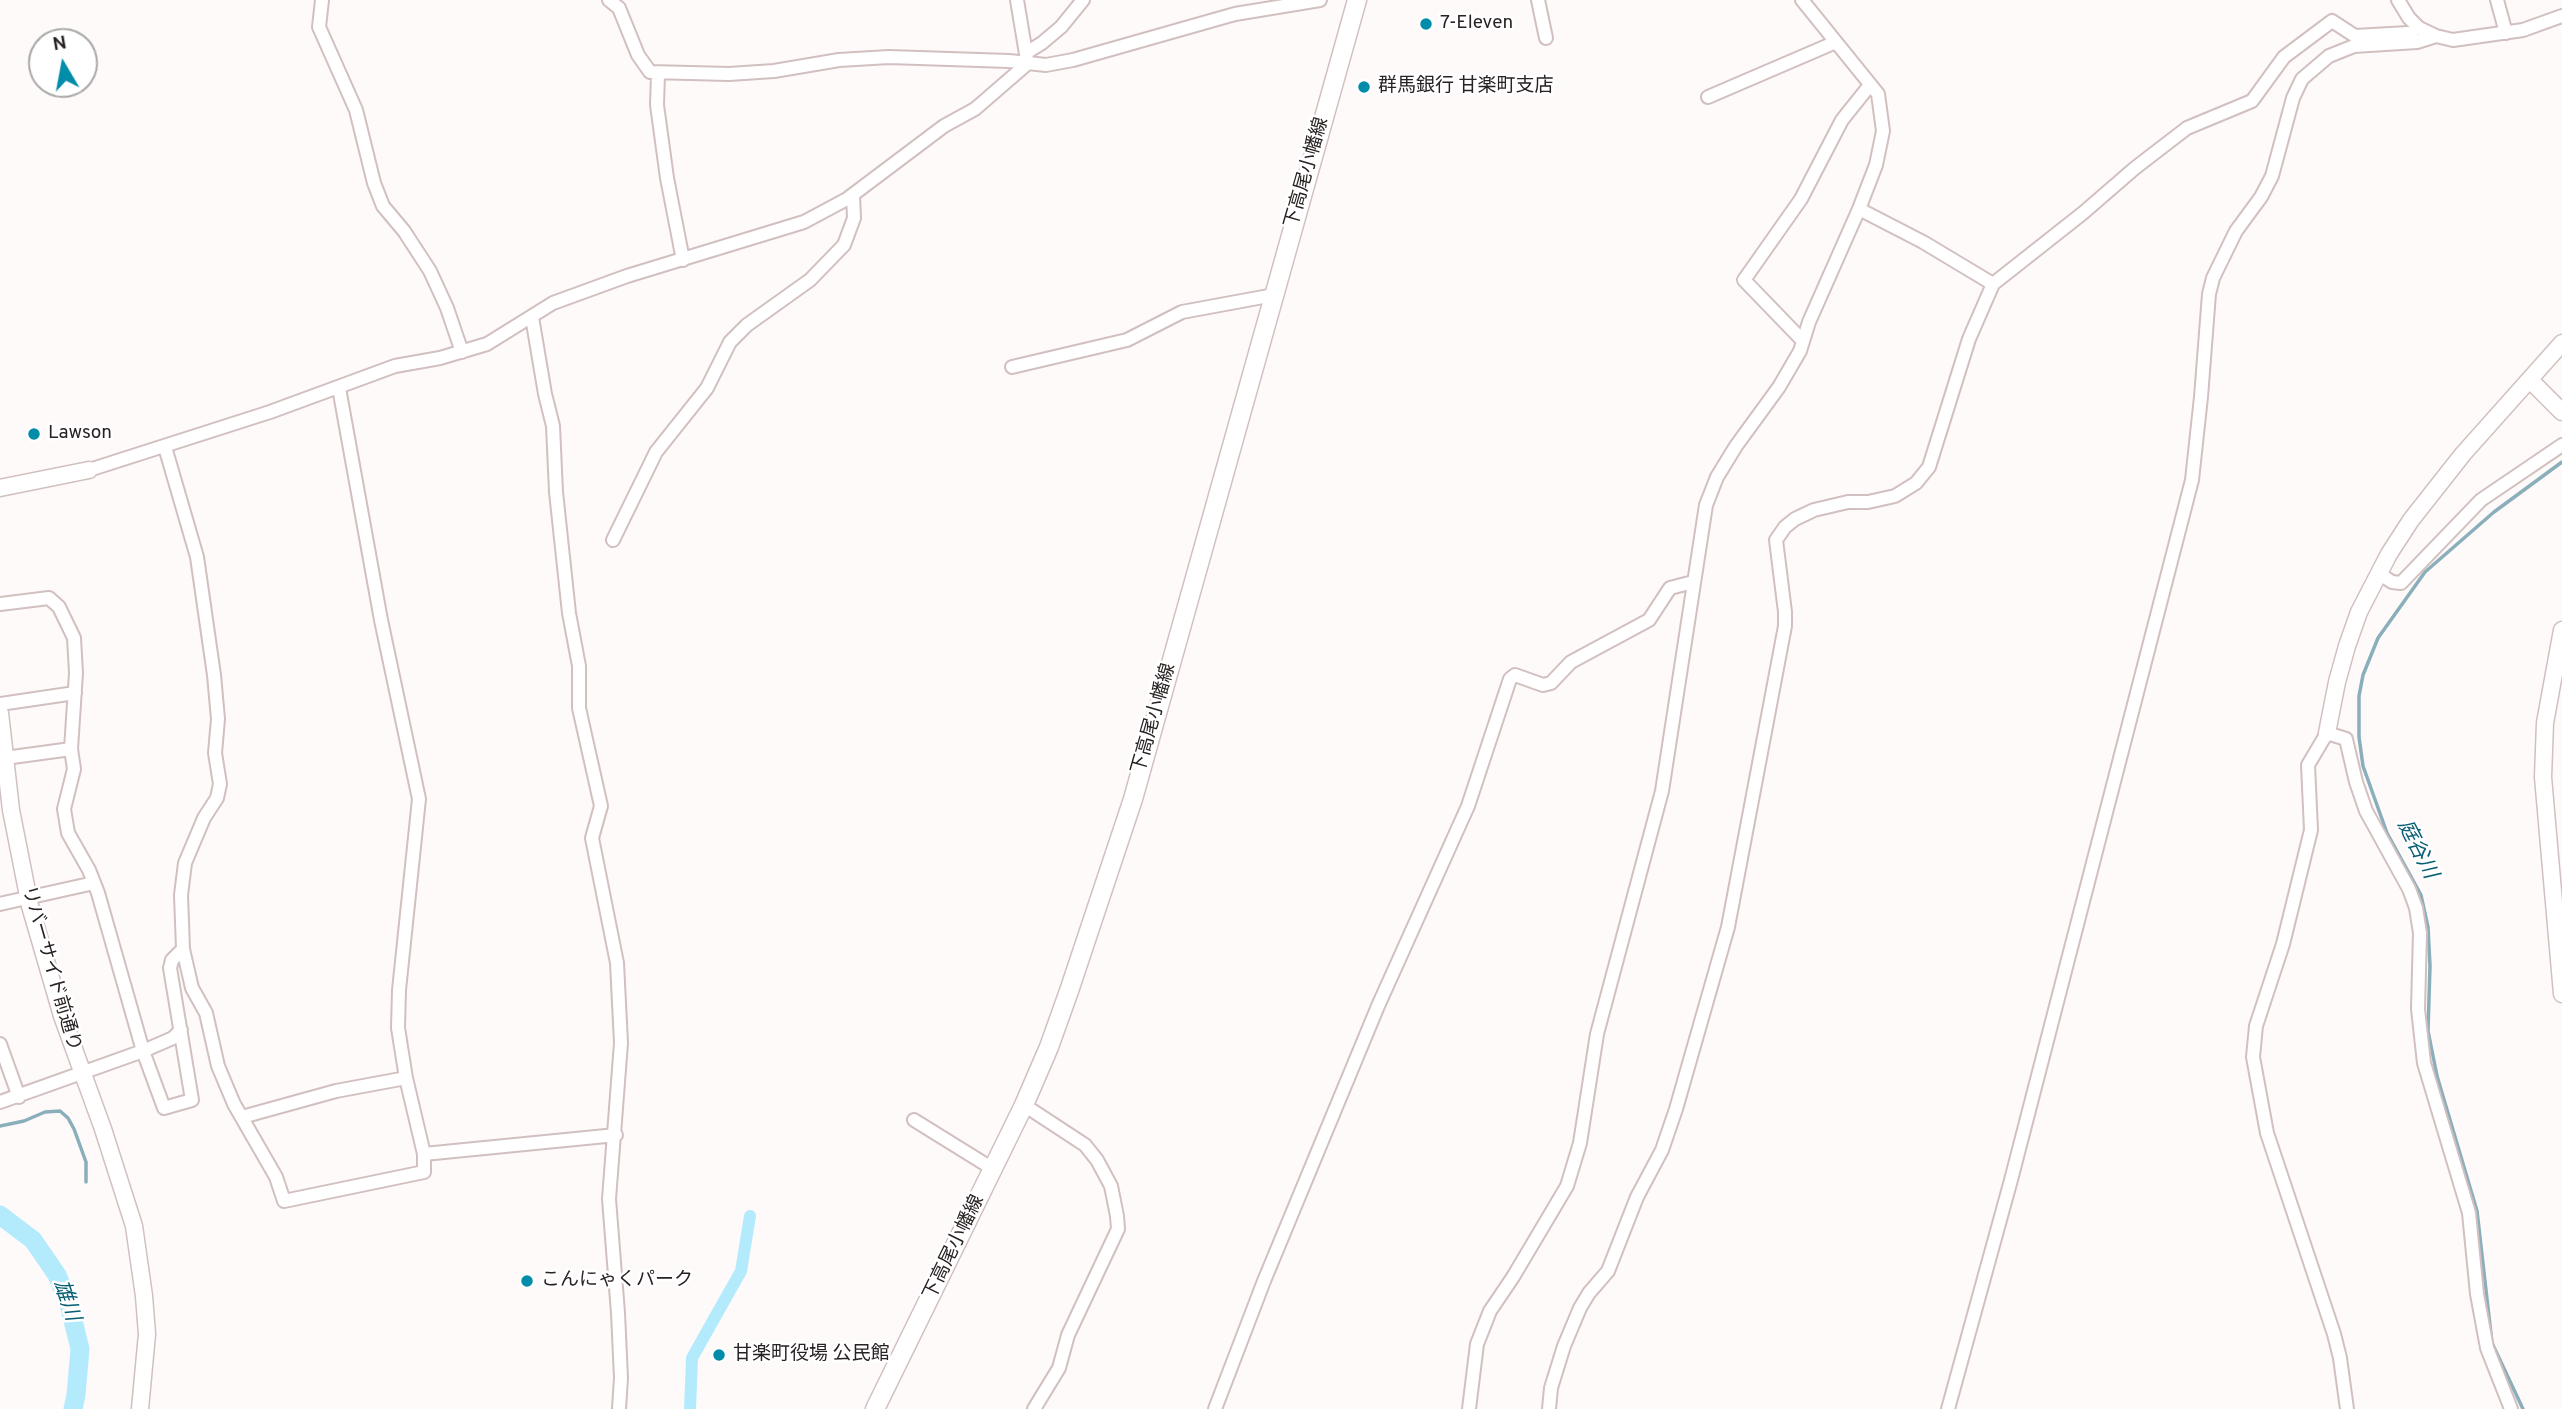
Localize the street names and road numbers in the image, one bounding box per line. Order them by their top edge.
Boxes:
street label: 下高尾小幡線 [1281,115,1335,231]
street label: 下高尾小幡線 [1128,661,1182,777]
street label: リバーサイド前通り [15,884,85,1054]
street label: 下高尾小幡線 [920,1192,990,1304]

